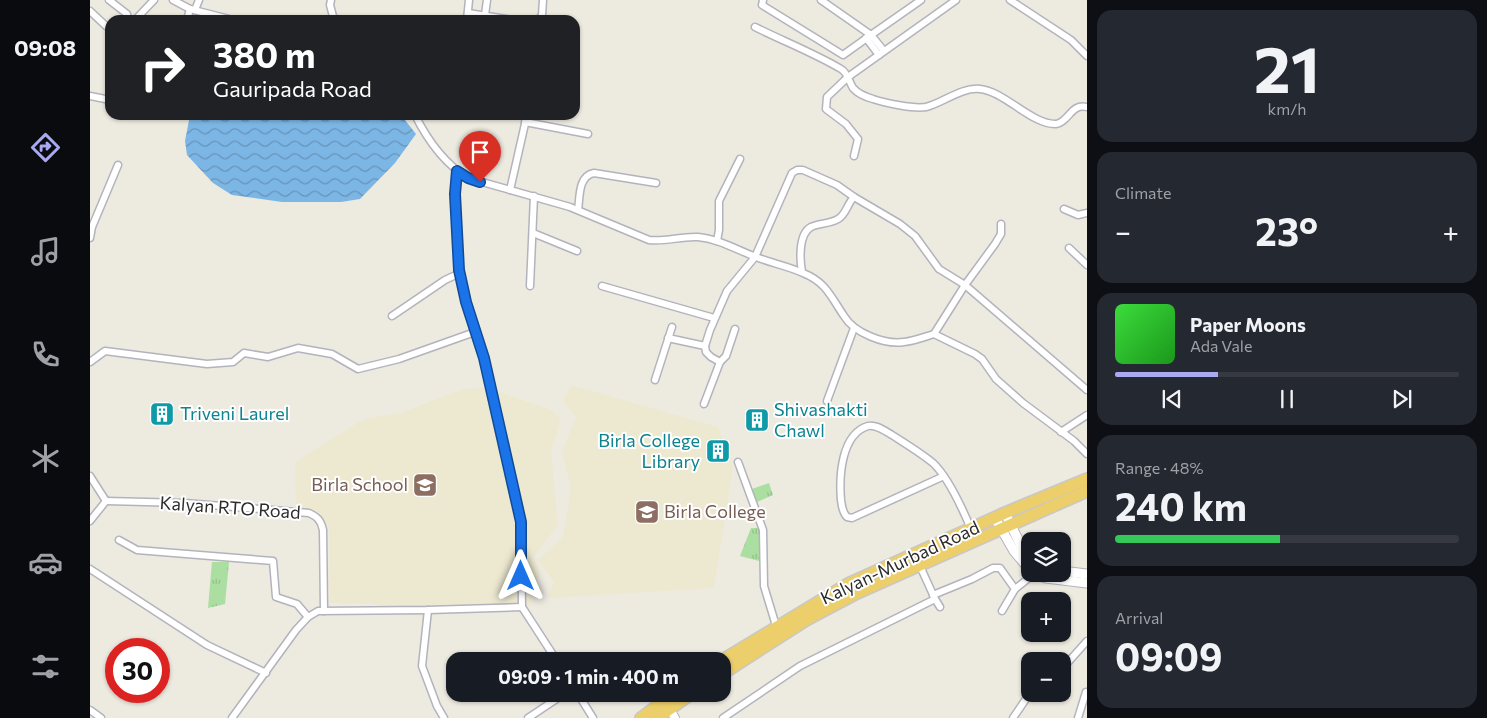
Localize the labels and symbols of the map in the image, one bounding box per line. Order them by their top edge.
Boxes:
pin [459,131,501,182]
place label: Shivashakti Chawl [774,398,868,441]
building icon: Triveni Laurel [149,401,175,427]
place label: Triveni Laurel [180,402,289,424]
building icon: Shivashakti Chawl [744,407,770,433]
place label: Birla College Library [598,429,700,472]
building icon: Birla College Library [705,438,731,464]
school or university icon: Birla School [412,472,438,498]
place label: Birla School [311,473,408,495]
street label: Kalyan RTO Road [159,491,301,523]
school or university icon: Birla College [634,499,660,525]
place label: Birla College [664,500,766,522]
street label: Kalyan-Murbad Road [817,516,983,609]
position arrow [494,549,546,601]
speed limit sign: 30 [105,638,170,703]

